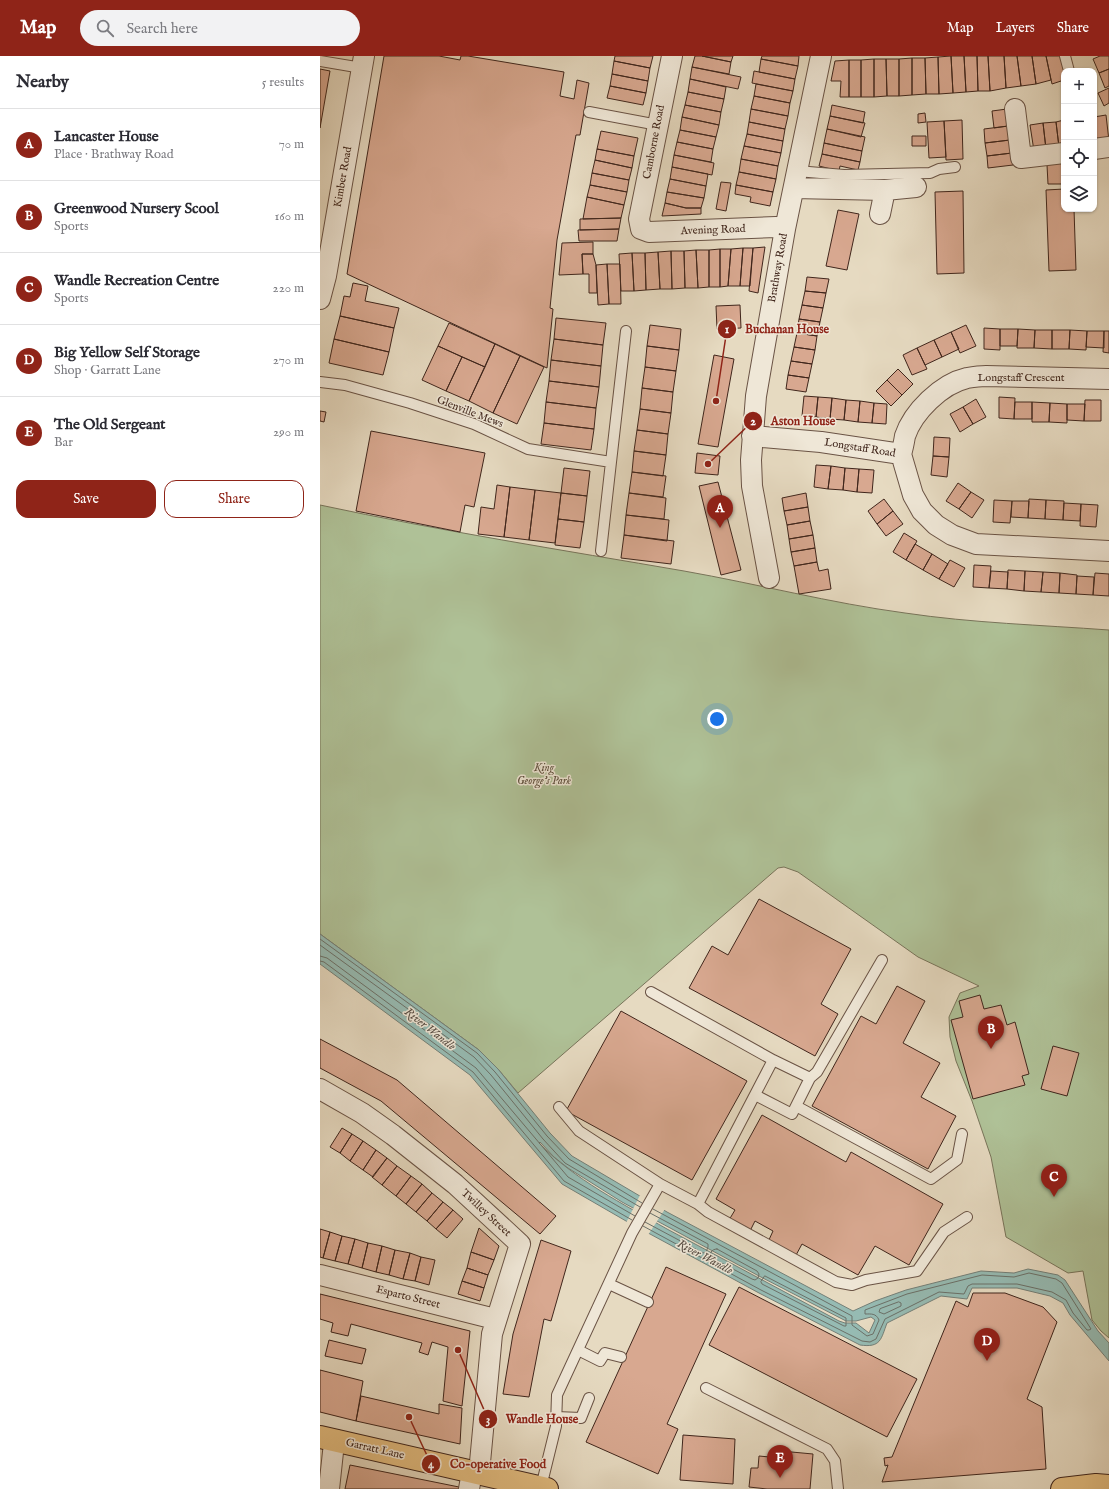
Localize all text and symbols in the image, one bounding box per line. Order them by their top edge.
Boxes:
search box [80,10,360,46]
text: Map [20,16,56,40]
icon: search [94,17,116,39]
text: Search here [126,19,198,38]
text: Map [947,19,974,37]
text: Layers [996,19,1035,37]
text: Share [1057,19,1089,37]
map controls [1061,68,1097,212]
button: + [1061,68,1097,104]
text: Nearby [16,72,69,93]
text: 5 results [262,74,304,91]
street label: Camborne Road [640,104,668,180]
button: − [1061,104,1097,140]
text: Lancaster House [54,127,159,146]
text: A [25,136,33,153]
text: 70 m [279,136,304,153]
button: locate [1061,140,1097,176]
street label: Kimber Road [331,145,355,209]
text: Place · Brathway Road [54,146,174,163]
button: layers [1061,176,1097,212]
text: Greenwood Nursery Scool [54,199,219,218]
text: B [25,208,33,225]
text: 160 m [274,208,304,225]
text: Sports [54,218,89,235]
street label: Avening Road [679,222,746,238]
street label: Brathway Road [765,232,791,304]
text: Wandle Recreation Centre [54,271,219,290]
text: C [24,280,34,297]
text: 220 m [273,280,304,297]
text: Sports [54,290,89,307]
callout: Buchanan House [717,317,837,341]
text: 1 [725,322,730,337]
text: Buchanan House [745,322,829,337]
text: Big Yellow Self Storage [54,343,200,362]
text: D [24,352,34,369]
text: 270 m [273,352,304,369]
text: Shop · Garratt Lane [54,362,161,379]
street label: Longstaff Crescent [977,371,1065,385]
street label: Glenville Mews [435,393,505,431]
callout: Aston House [743,409,844,433]
text: 2 [750,414,756,429]
text: Aston House [770,414,836,429]
text: The Old Sergeant [54,415,166,434]
text: E [24,424,34,441]
text: 290 m [273,424,304,441]
text: Bar [54,434,73,451]
street label: Longstaff Road [823,435,897,461]
button: Save [16,480,156,518]
button: Share [164,480,304,518]
pin: A [707,495,733,528]
your location [707,709,727,729]
park label: King George's Park [517,761,572,789]
water label: River Wandle [401,1004,459,1054]
pin: B [978,1016,1004,1049]
pin: C [1041,1164,1067,1197]
street label: Twilley Street [458,1186,514,1240]
water label: River Wandle [675,1236,735,1278]
street label: Esparto Street [374,1282,442,1312]
pin: D [974,1328,1000,1361]
callout: Wandle House [478,1407,586,1431]
text: 3 [486,1412,490,1427]
text: Wandle House [505,1412,579,1427]
street label: Garratt Lane [344,1435,406,1463]
pin: E [767,1445,793,1478]
callout: Co-operative Food [421,1452,554,1476]
text: 4 [428,1457,435,1472]
text: Co-operative Food [450,1457,547,1473]

